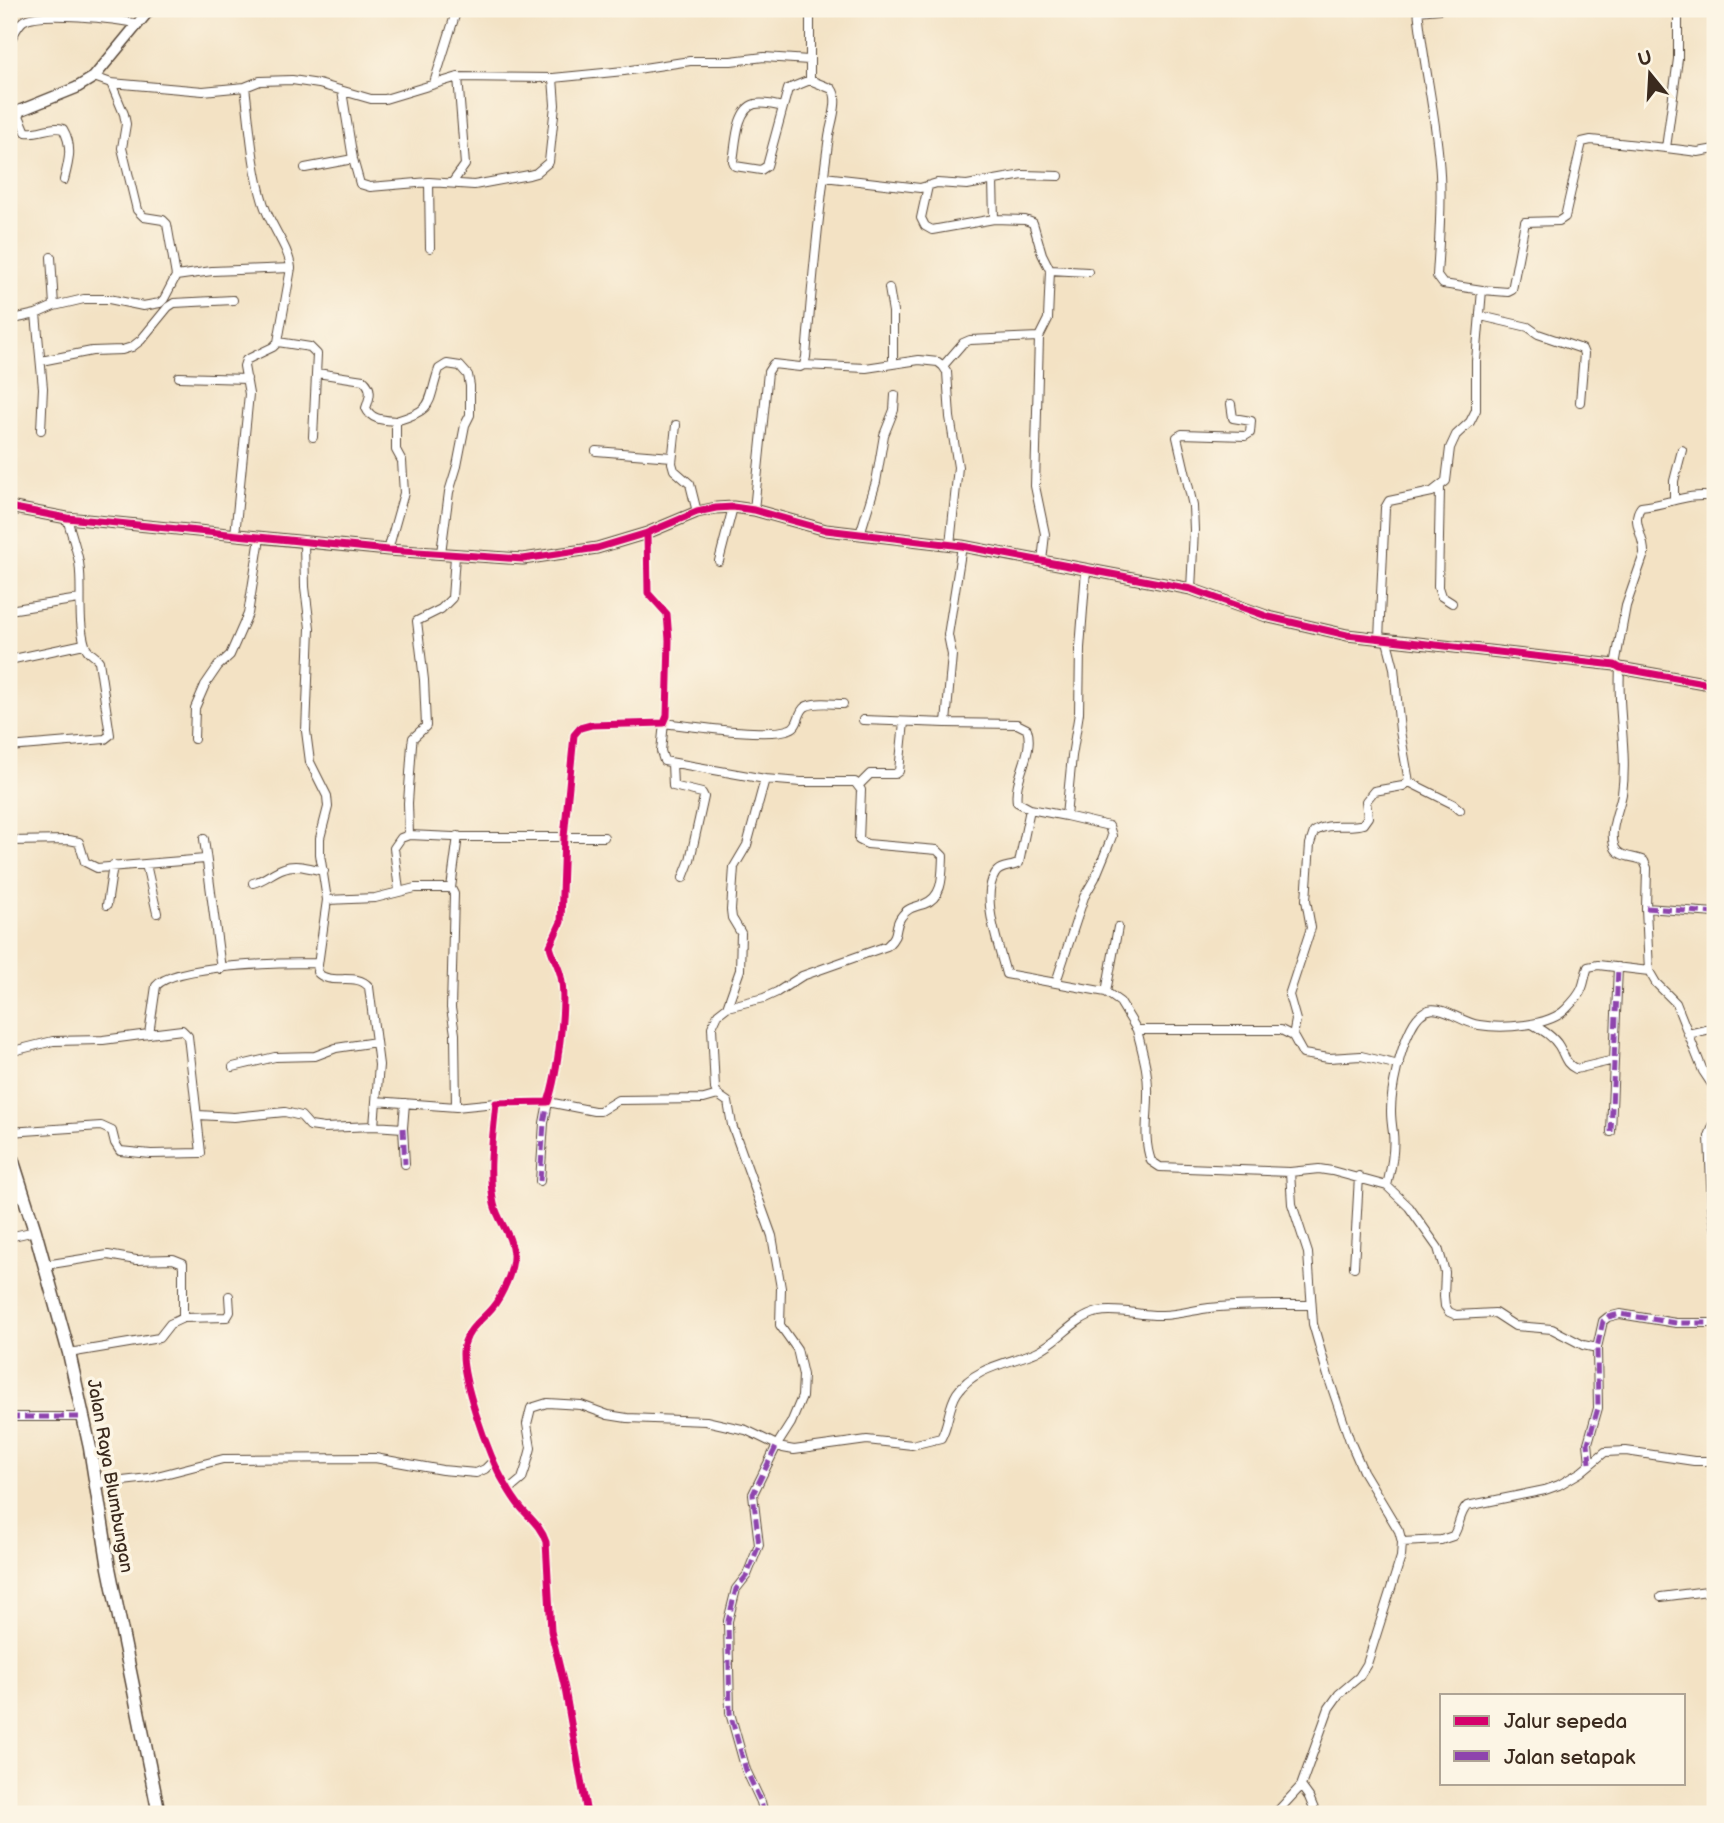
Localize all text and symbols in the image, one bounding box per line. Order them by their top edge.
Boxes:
north arrow [1616,38,1686,108]
text: U [1635,46,1655,72]
street label: Jalan Raya Blumbungan [83,1378,137,1574]
legend [1440,1694,1686,1784]
text: Jalur sepeda [1504,1709,1627,1734]
text: Jalan setapak [1504,1745,1636,1770]

